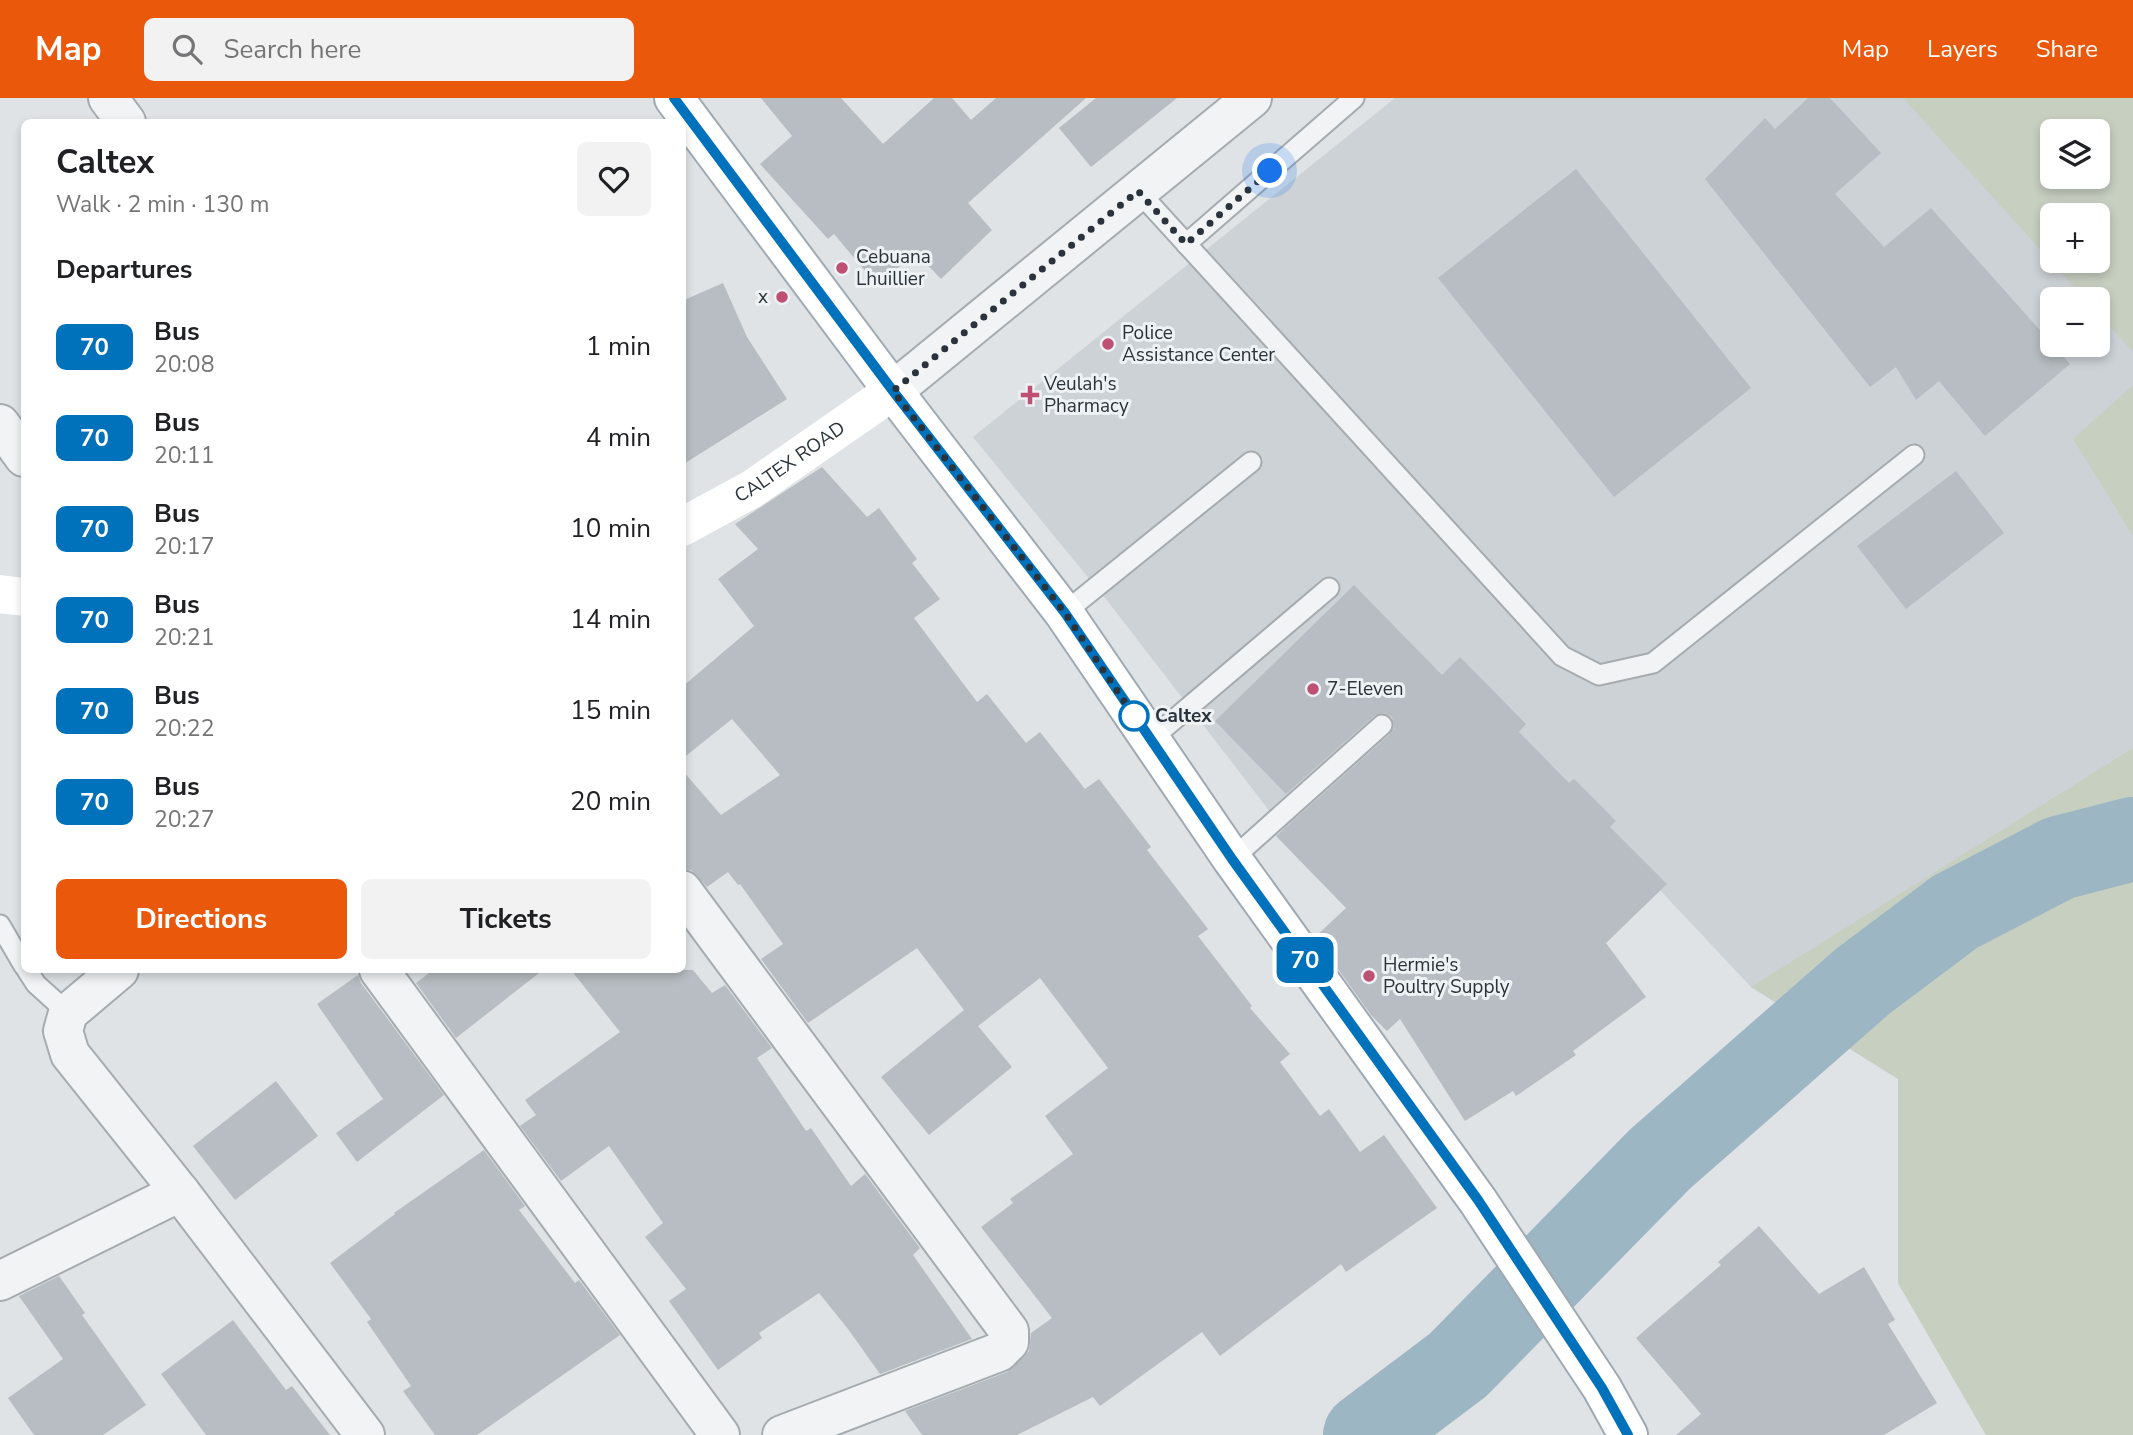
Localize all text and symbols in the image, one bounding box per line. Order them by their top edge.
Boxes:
search box [144,18,634,81]
text: Map [35,27,102,72]
icon: search [168,30,206,68]
text: Search here [224,32,361,67]
text: Map [1842,33,1889,65]
text: Layers [1927,33,1998,65]
text: Share [2036,33,2098,65]
map controls [2040,119,2110,357]
button: layers [2040,119,2110,189]
text: Caltex [56,140,154,185]
button: heart [577,142,651,216]
your location [1252,153,1287,188]
text: Walk · 2 min · 130 m [56,189,269,220]
button: + [2040,203,2110,273]
place label: Cebuana Lhuillier [856,244,931,292]
text: Departures [56,252,192,287]
marker: Cebuana Lhuillier [834,260,850,276]
place label: x [758,284,768,310]
button: − [2040,287,2110,357]
marker: x [774,289,790,305]
text: Bus [154,314,200,349]
place label: Police Assistance Center [1122,320,1275,368]
text: 1 min [586,329,651,364]
text: 70 [80,331,109,363]
marker: Police Assistance Center [1100,336,1116,352]
text: 20:08 [154,349,214,380]
place label: Veulah's Pharmacy [1043,371,1129,419]
marker: Veulah's Pharmacy [1022,387,1038,403]
text: Bus [154,405,200,440]
street label: CALTEX ROAD [730,415,850,509]
text: 4 min [586,420,651,455]
text: 70 [80,422,109,454]
text: 20:11 [154,440,214,471]
text: Bus [154,496,200,531]
text: 10 min [570,511,651,546]
text: 70 [80,513,109,545]
text: 20:17 [154,531,214,562]
text: Bus [154,587,200,622]
text: 14 min [570,602,651,637]
text: 70 [80,604,109,636]
text: 20:21 [154,622,214,653]
place label: 7-Eleven [1327,676,1404,702]
text: Bus [154,678,200,713]
marker: 7-Eleven [1305,681,1321,697]
text: 15 min [570,693,651,728]
text: 70 [80,695,109,727]
marker: Caltex [1119,701,1149,731]
place label: Caltex [1155,703,1212,729]
text: 20:22 [154,713,214,744]
text: Bus [154,769,200,804]
text: 20 min [570,784,651,819]
text: 70 [80,786,109,818]
text: 20:27 [154,804,214,835]
button: Directions [56,879,347,959]
button: Tickets [361,879,651,959]
line badge: 70 [1274,937,1336,983]
text: 70 [1291,944,1319,976]
place label: Hermie's Poultry Supply [1383,952,1510,1000]
marker: Hermie's Poultry Supply [1361,968,1377,984]

